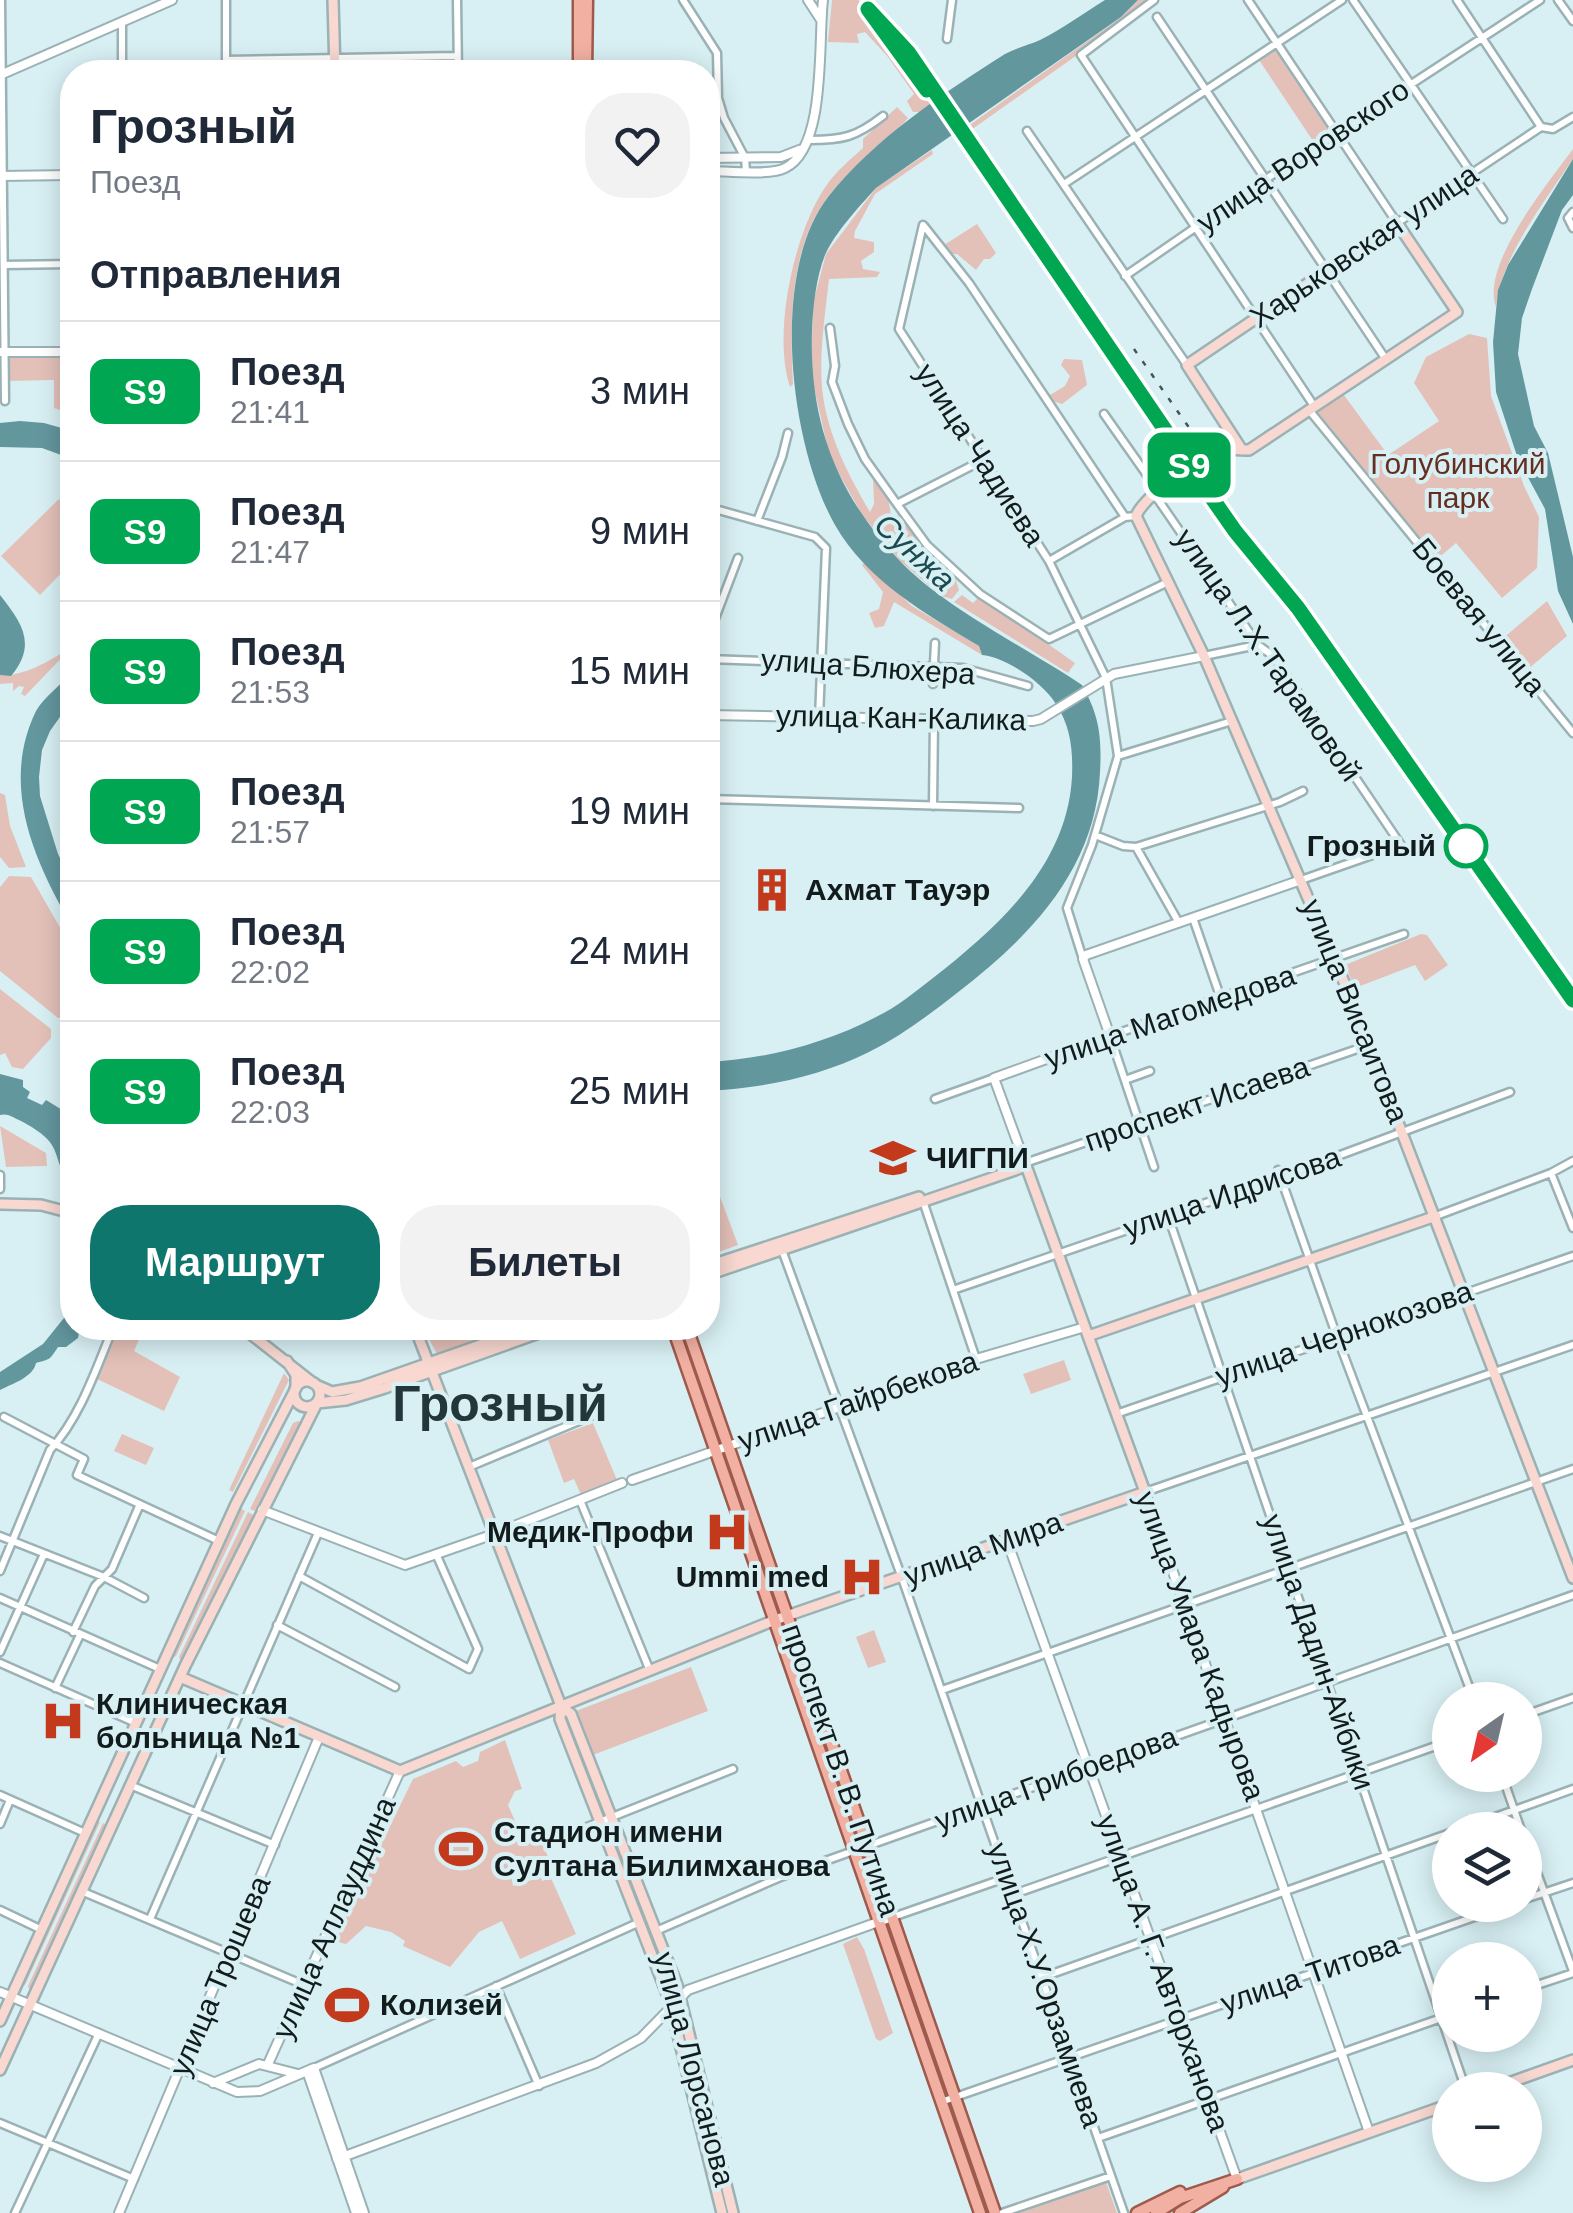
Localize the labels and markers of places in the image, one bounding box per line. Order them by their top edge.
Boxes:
marker: Грозный [1445,825,1487,867]
place label: Грозный [1307,829,1436,862]
building icon: Ахмат Тауэр [748,866,796,914]
place label: Ахмат Тауэр [805,873,990,906]
school or university icon: ЧИГПИ [869,1134,917,1182]
place label: ЧИГПИ [926,1141,1029,1174]
hospital icon: Медик-Профи [703,1508,751,1556]
place label: Медик-Профи [487,1515,694,1548]
hospital icon: Ummi med [838,1553,886,1601]
place label: Ummi med [676,1560,829,1593]
place label: Клиническая больница №1 [96,1687,300,1754]
hospital icon: Клиническая больница №1 [39,1697,87,1745]
place label: Стадион имени Султана Билимханова [494,1815,830,1882]
sports icon: Стадион имени Султана Билимханова [437,1825,485,1873]
sports icon: Колизей [323,1981,371,2029]
place label: Колизей [380,1988,503,2021]

